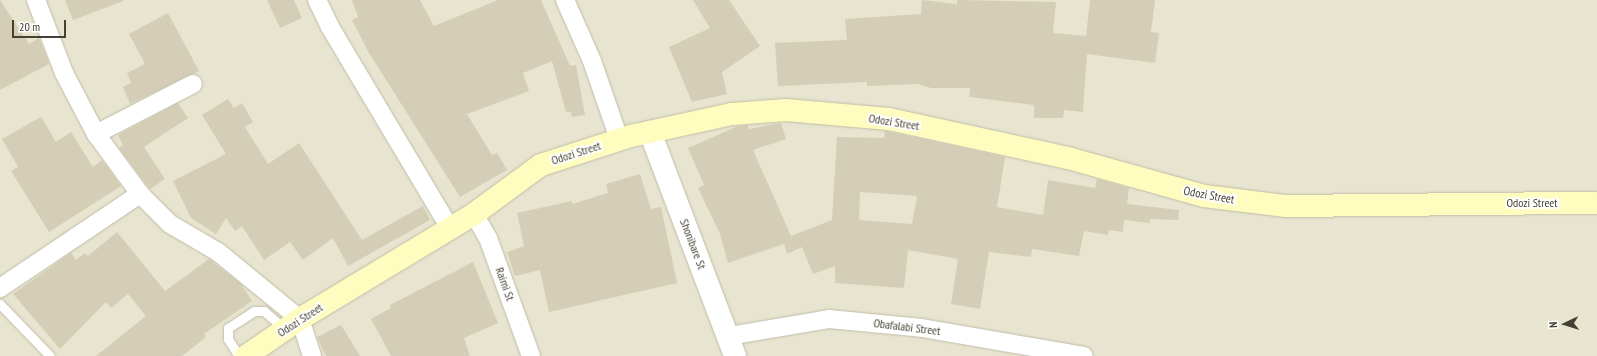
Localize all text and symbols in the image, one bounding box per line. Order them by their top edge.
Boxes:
scale bar [14,12,68,38]
text: 20 m [19,19,40,34]
street label: Odozi Street [868,111,920,133]
street label: Odozi Street [549,138,603,168]
street label: Odozi Street [1183,183,1235,207]
street label: Odozi Street [1506,196,1558,210]
street label: Shonibare St [677,217,709,271]
street label: Raimi St [492,265,518,303]
street label: Odozi Street [275,300,325,340]
north arrow [1545,304,1585,344]
street label: Obafalabi Street [873,316,941,338]
text: N [1546,321,1560,328]

